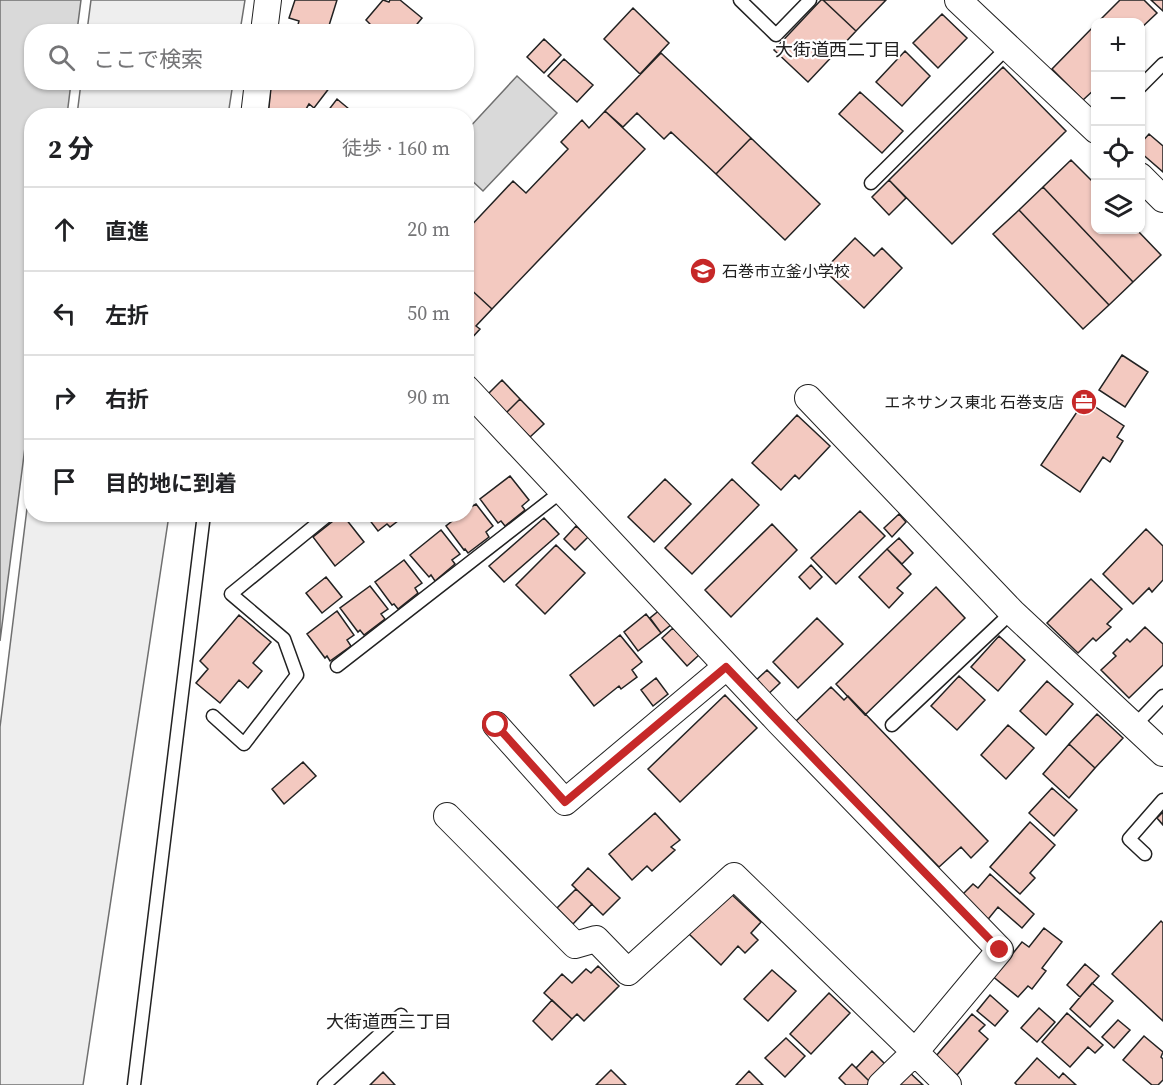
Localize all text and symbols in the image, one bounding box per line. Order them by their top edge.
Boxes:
map controls [1091,18,1145,234]
button: + [1091,18,1145,72]
search box [24,24,474,90]
district label: 大街道西二丁目 [775,37,901,62]
icon: search [45,41,78,74]
text: ここで検索 [93,44,203,74]
button: − [1091,72,1145,126]
button: locate [1091,126,1145,180]
text: 2 分 [48,131,94,167]
text: 徒歩 · 160 m [342,134,450,162]
button: layers [1091,180,1145,234]
icon: ahead [48,213,81,246]
text: 20 m [407,215,450,243]
text: 直進 [105,216,149,246]
school or university icon: 石巻市立釜小学校 [688,256,718,286]
place label: 石巻市立釜小学校 [722,260,850,282]
icon: left [48,297,81,330]
text: 50 m [407,299,450,327]
text: 左折 [105,300,149,330]
icon: right [48,381,81,414]
text: 90 m [407,383,450,411]
text: 右折 [105,384,149,414]
office icon: エネサンス東北 石巻支店 [1069,387,1099,417]
place label: エネサンス東北 石巻支店 [885,391,1064,413]
icon: arrive [48,465,81,498]
text: 目的地に到着 [105,468,237,498]
route start [482,711,508,737]
route end [986,936,1012,962]
district label: 大街道西三丁目 [326,1009,452,1034]

